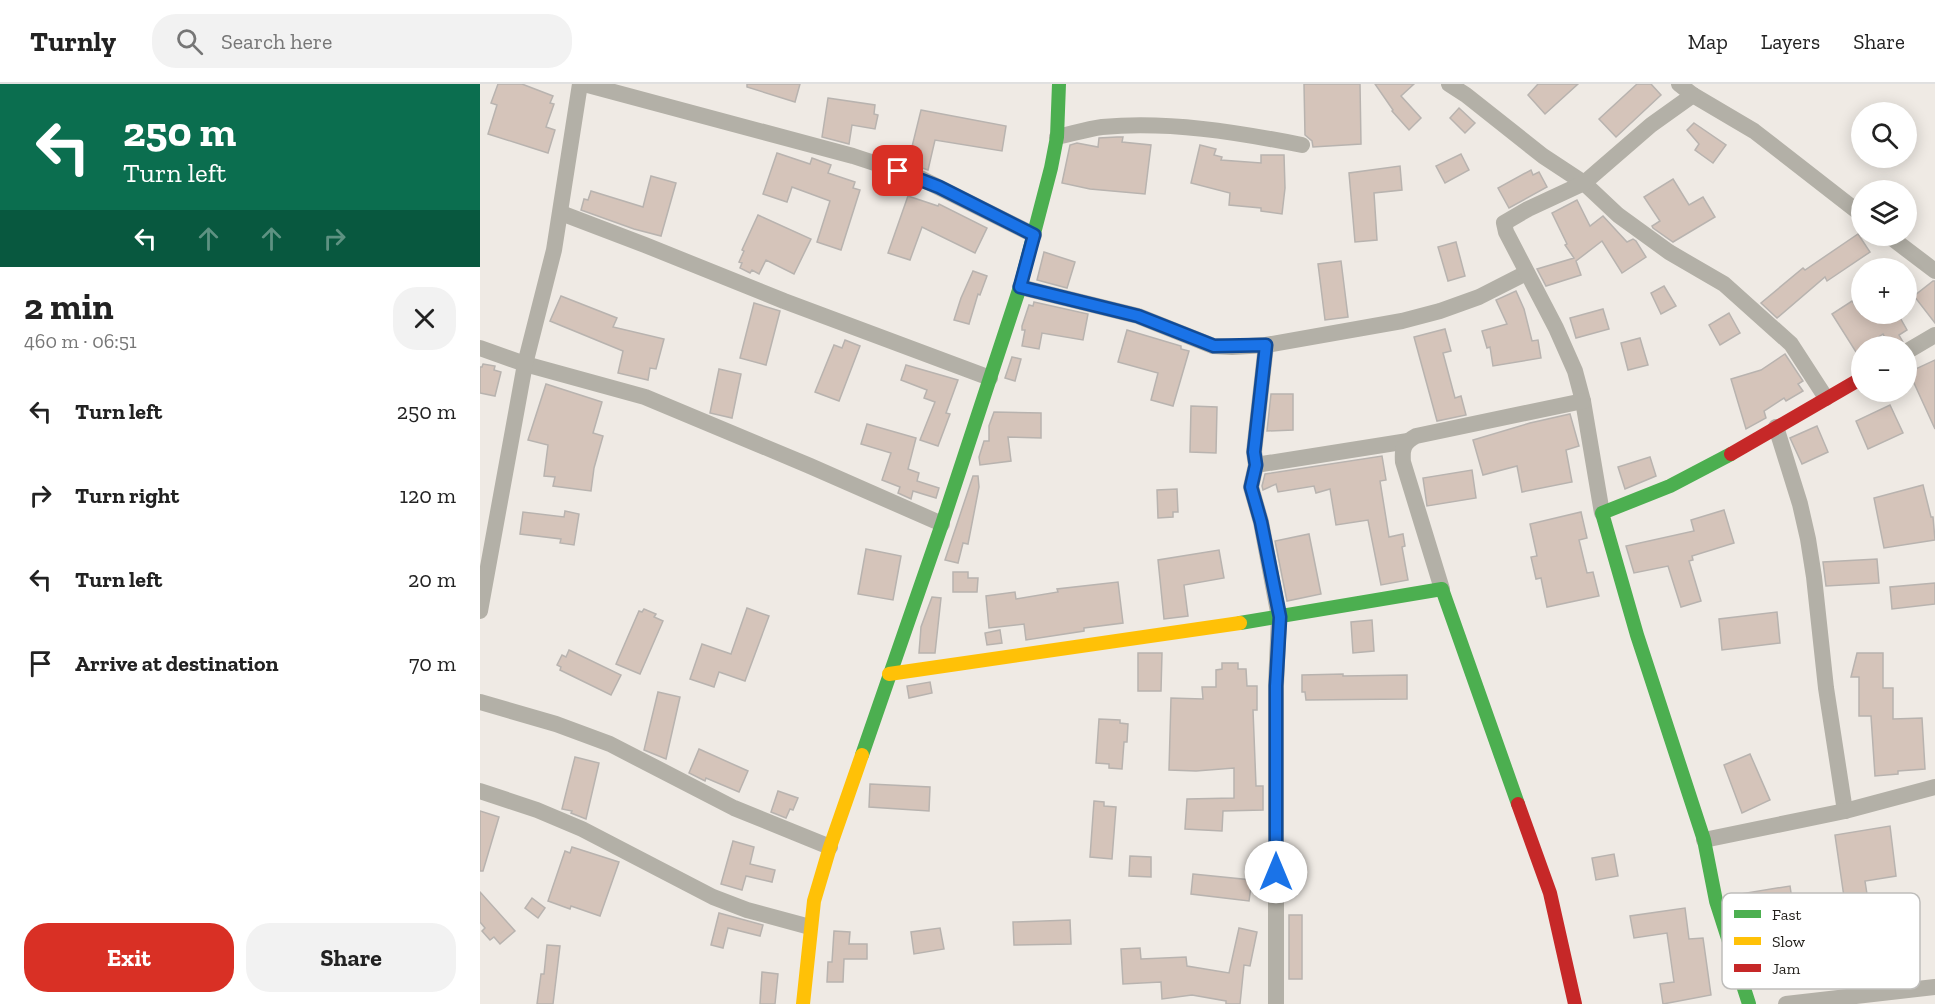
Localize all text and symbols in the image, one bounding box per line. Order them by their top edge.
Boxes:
search box [152,14,572,68]
text: Turnly [30,25,116,58]
icon: search [173,25,206,58]
text: Search here [221,28,332,55]
text: Map [1688,29,1728,54]
text: Layers [1761,29,1820,54]
text: Share [1853,29,1905,54]
map controls [1851,102,1917,402]
button: search [1851,102,1917,168]
text: 250 m [123,106,236,157]
icon: left [24,108,102,186]
pin [872,145,923,196]
icon: arrive [881,154,914,187]
text: Turn left [123,157,226,189]
button: layers [1851,180,1917,246]
icon: left [129,222,162,255]
icon: ahead [192,222,225,255]
icon: ahead [255,222,288,255]
icon: right [318,222,351,255]
button: + [1851,258,1917,324]
text: 2 min [24,285,114,328]
button: close [393,287,456,350]
text: 460 m · 06:51 [24,329,137,353]
button: − [1851,336,1917,402]
icon: left [24,395,57,428]
text: Turn left [75,398,162,425]
text: 250 m [397,398,456,425]
icon: right [24,479,57,512]
text: Turn right [75,482,179,509]
text: 120 m [400,482,456,509]
icon: left [24,563,57,596]
text: Turn left [75,566,162,593]
text: 20 m [408,566,456,593]
icon: arrive [24,647,57,680]
text: Arrive at destination [75,650,278,677]
text: 70 m [409,650,456,677]
position arrow [1244,840,1308,904]
legend [1722,893,1920,989]
text: Fast [1772,905,1801,924]
button: Exit [24,923,234,992]
button: Share [246,923,456,992]
text: Slow [1772,932,1806,951]
text: Jam [1772,959,1801,978]

